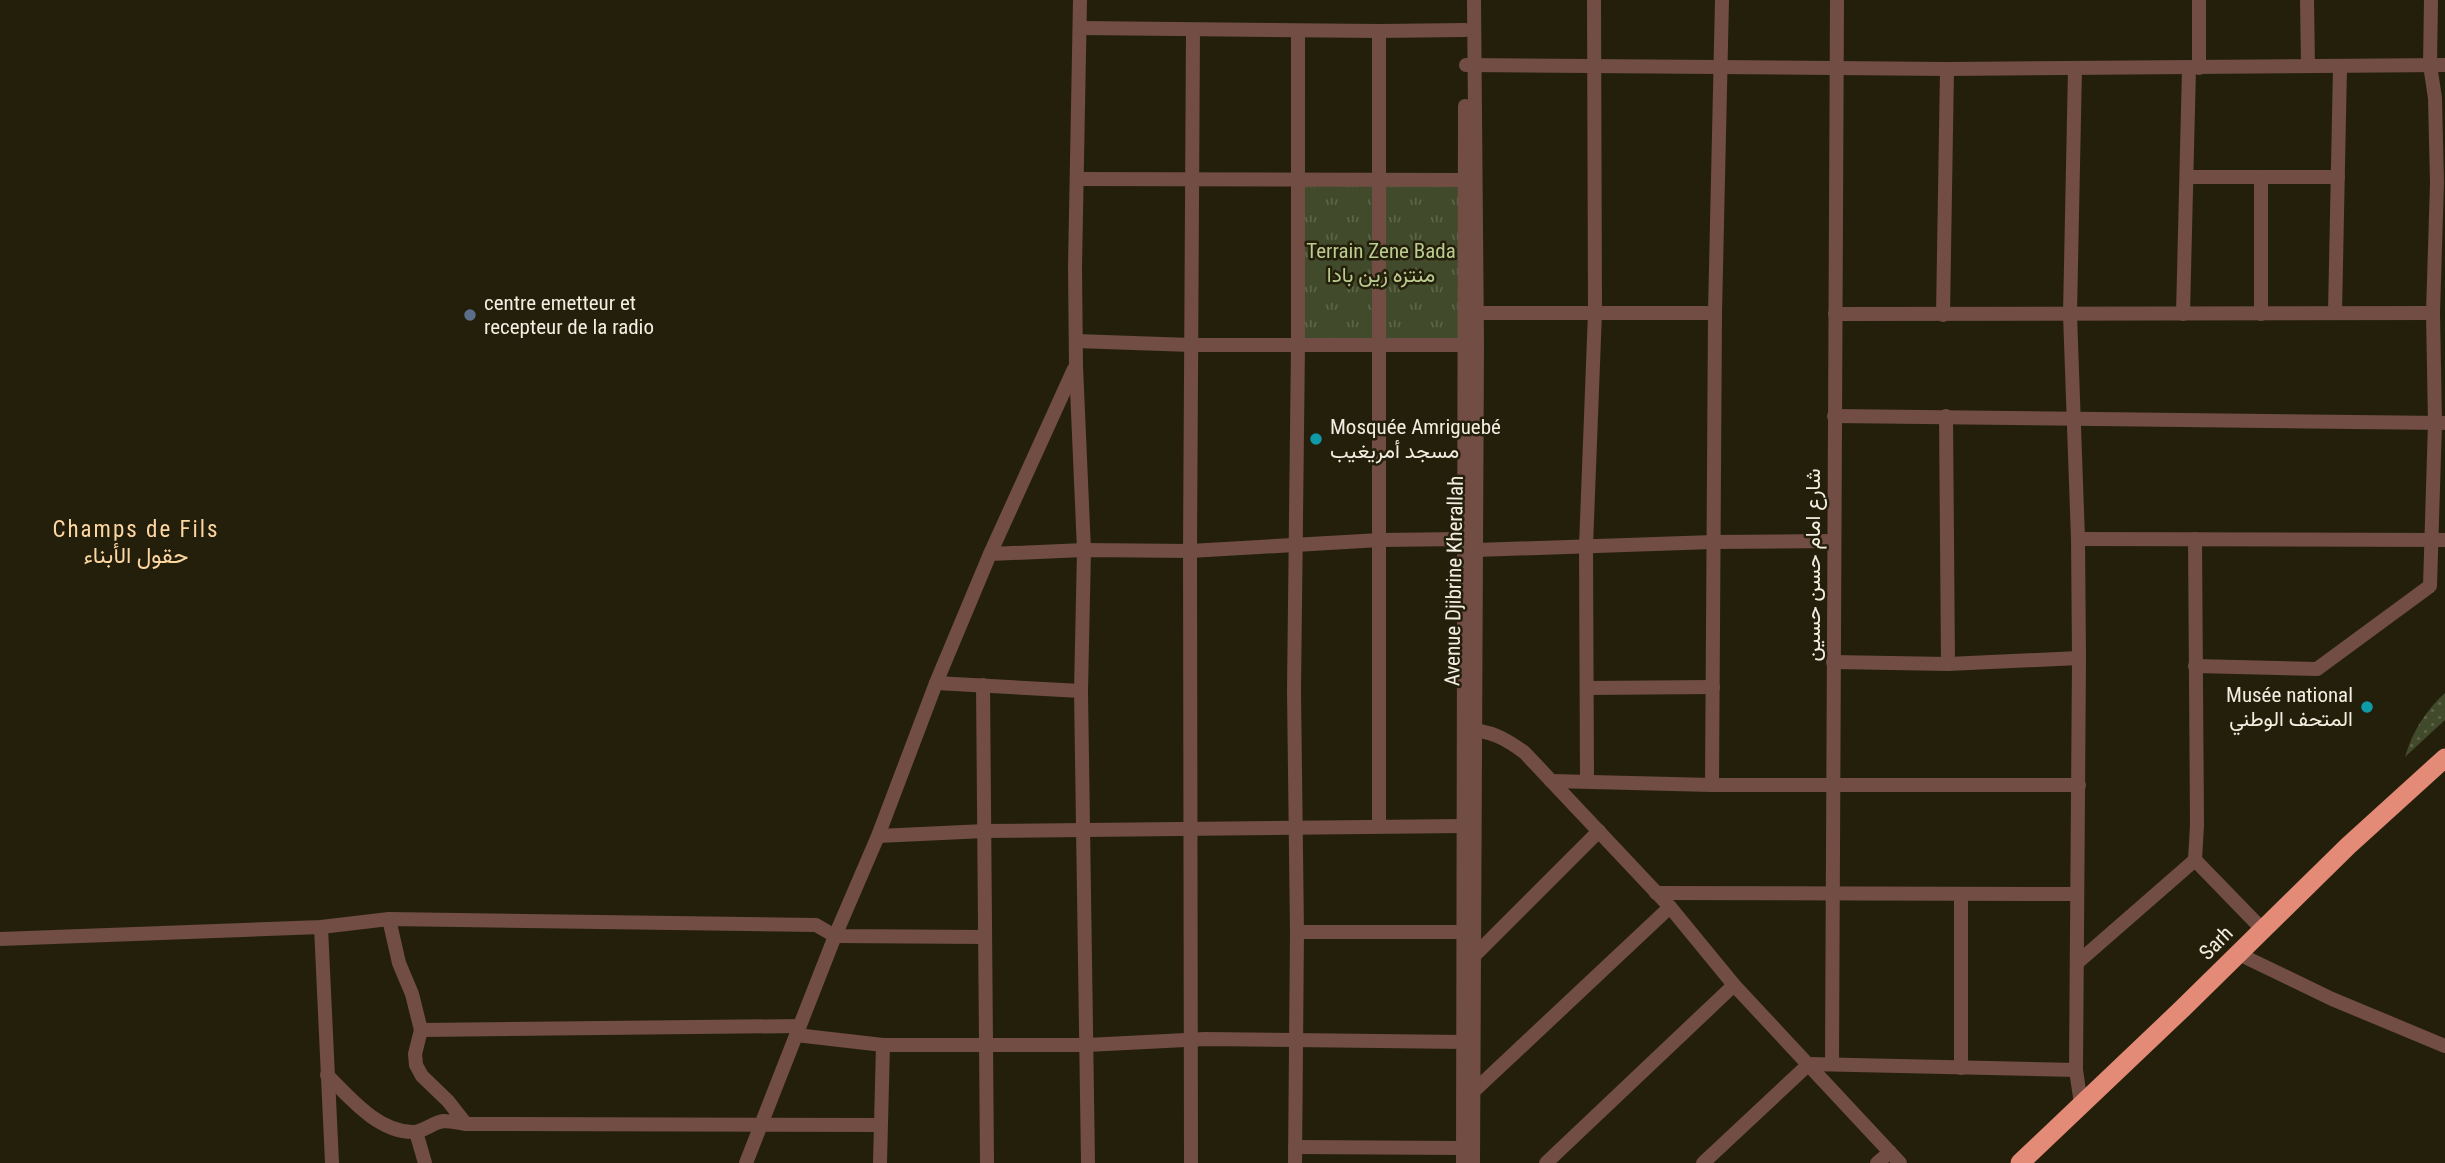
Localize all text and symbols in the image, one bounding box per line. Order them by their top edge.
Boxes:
park label: Terrain Zene Bada منتزه زين بادا [1306,239,1456,288]
place label: centre emetteur et recepteur de la radio [484,291,654,339]
marker: centre emetteur et recepteur de la radio [462,307,478,323]
place label: Mosquée Amriguebé مسجد أمريغيب [1330,415,1501,464]
marker: Mosquée Amriguebé مسجد أمريغيب [1308,431,1324,447]
street label: شارع امام حسن حسين [1801,469,1827,661]
street label: Avenue Djibrine Kherallah [1440,476,1468,686]
district label: Champs de Fils حقول الأبناء [52,516,220,570]
place label: Musée national المتحف الوطني [2226,683,2353,736]
marker: Musée national المتحف الوطني [2359,699,2375,715]
street label: Sarh [2194,921,2238,965]

